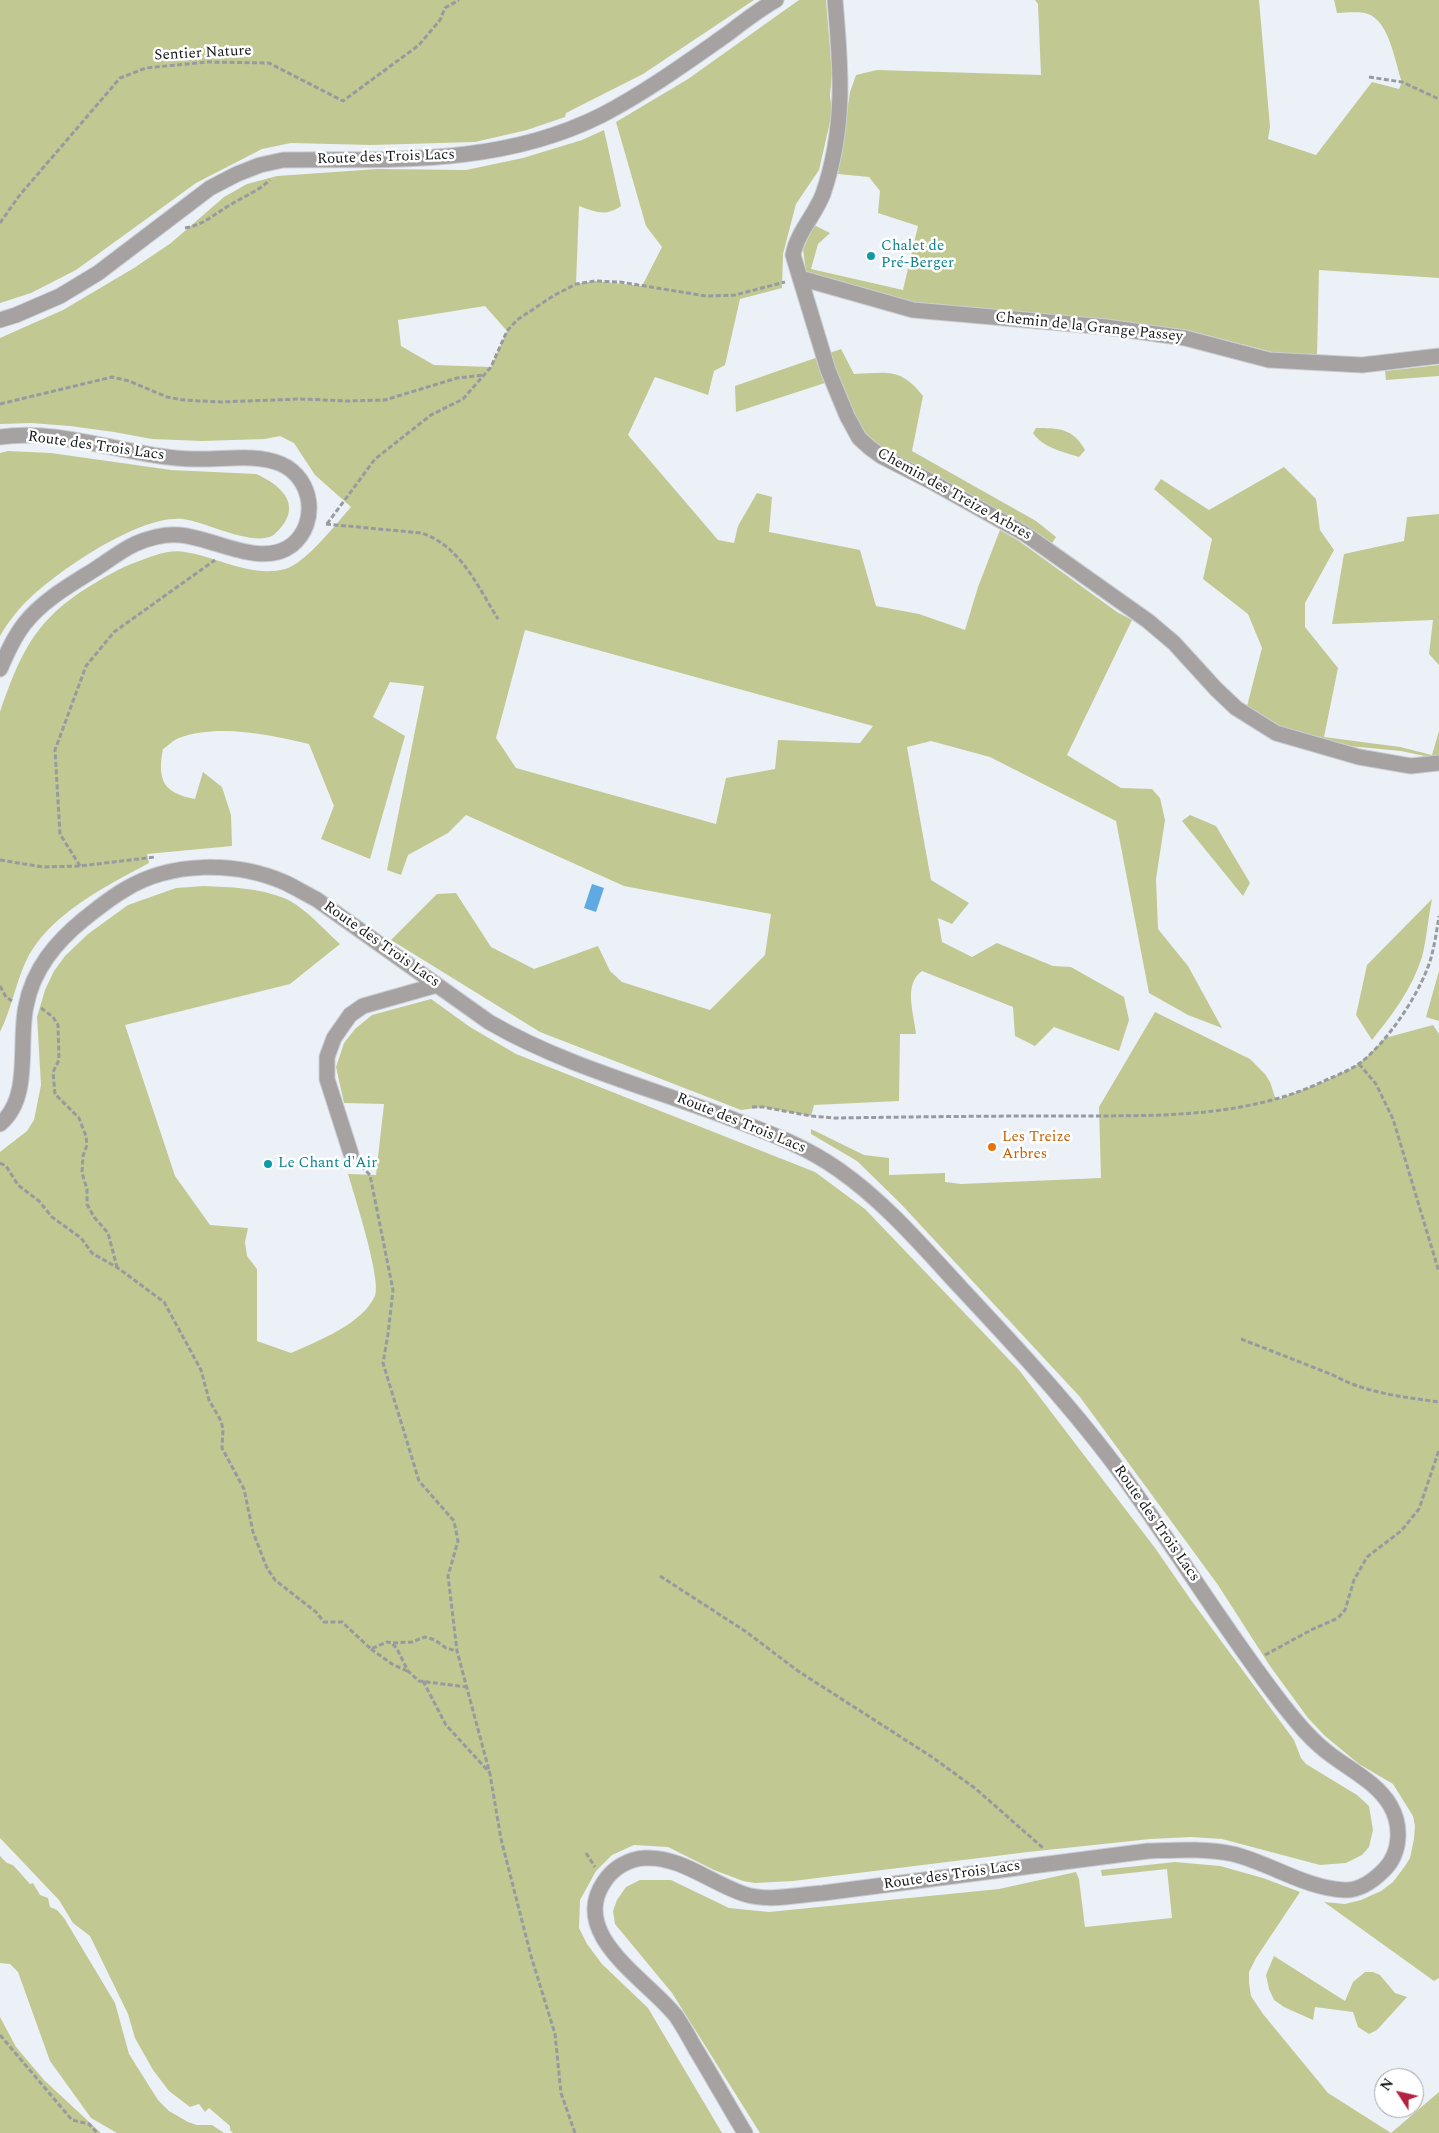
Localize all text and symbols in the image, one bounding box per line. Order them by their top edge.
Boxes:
street label: Sentier Nature [154,42,252,66]
street label: Route des Trois Lacs [317,147,455,169]
place label: Chalet de Pré-Berger [881,238,954,273]
marker: Chalet de Pré-Berger [865,250,877,262]
street label: Chemin de la Grange Passey [994,309,1184,347]
street label: Route des Trois Lacs [27,429,165,465]
street label: Chemin des Treize Arbres [874,445,1034,545]
street label: Route des Trois Lacs [319,898,443,992]
street label: Route des Trois Lacs [674,1090,808,1158]
place label: Les Treize Arbres [1002,1129,1071,1164]
marker: Les Treize Arbres [986,1141,998,1153]
place label: Le Chant d'Air [278,1155,377,1173]
marker: Le Chant d'Air [262,1158,274,1170]
street label: Route des Trois Lacs [1109,1462,1203,1586]
street label: Route des Trois Lacs [883,1858,1021,1894]
north arrow [1374,2068,1424,2118]
text: N [1375,2074,1399,2095]

